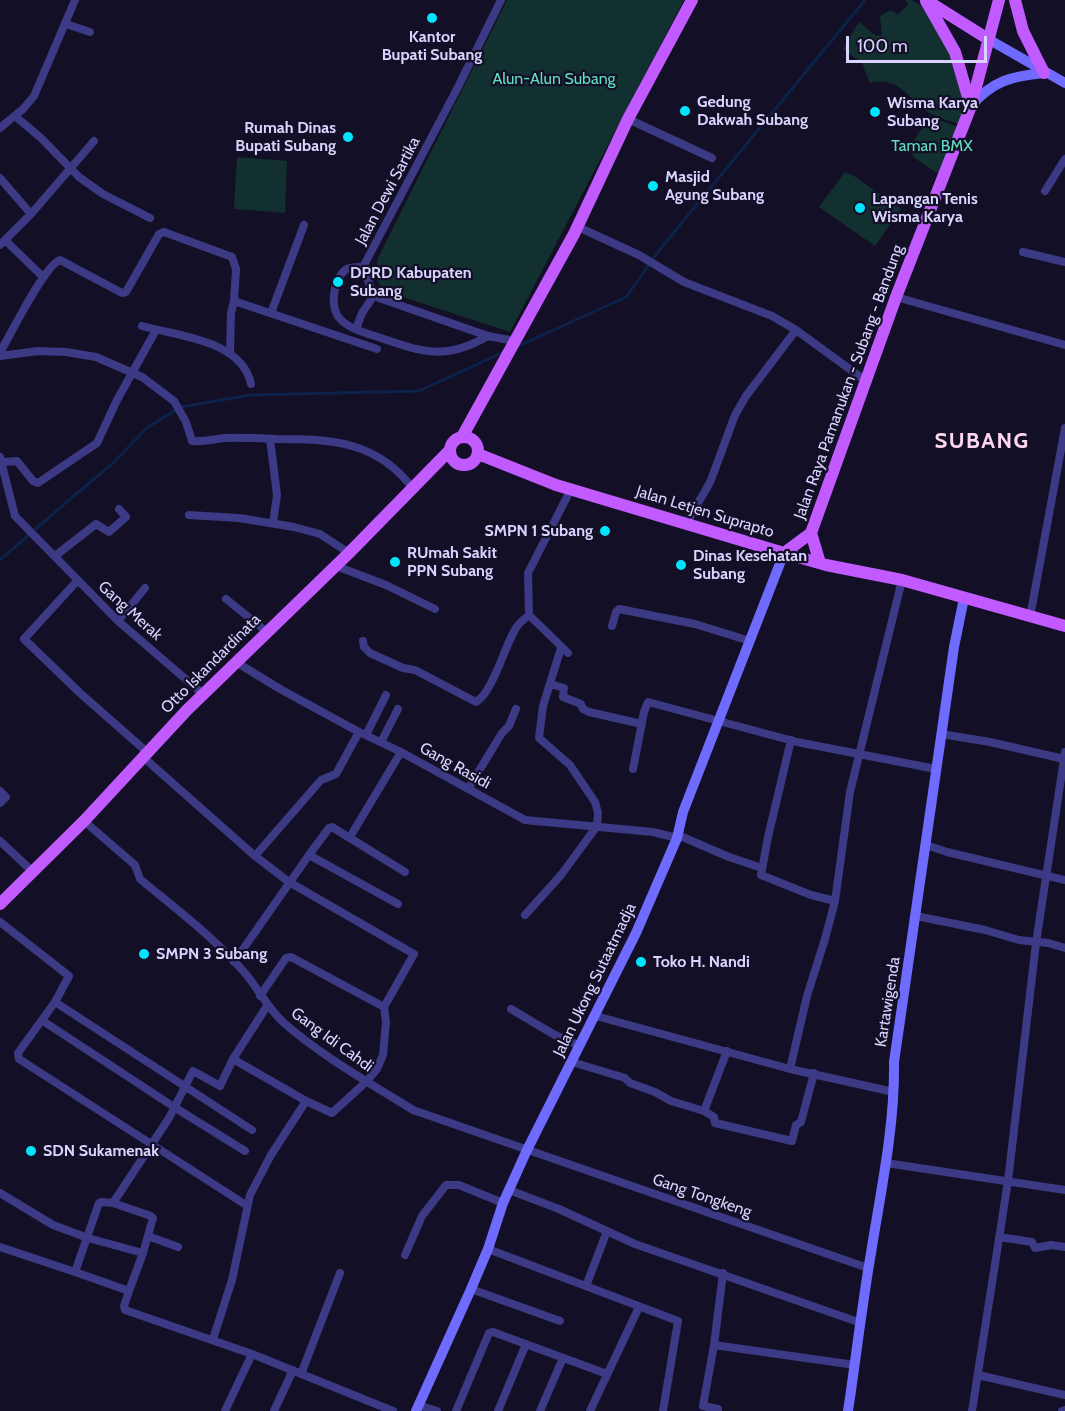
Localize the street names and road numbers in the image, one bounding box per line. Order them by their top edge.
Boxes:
street label: Jalan Dewi Sartika [351,134,425,248]
street label: Jalan Raya Pamanukan - Subang - Bandung [790,242,908,522]
street label: Jalan Letjen Suprapto [634,482,776,542]
street label: Gang Merak [94,577,166,645]
street label: Otto Iskandardinata [157,610,265,718]
street label: Gang Rasidi [416,739,494,793]
street label: Jalan Ukong Sutaatmadja [549,900,641,1060]
street label: Kartawigenda [871,955,905,1049]
street label: Gang Idi Cahdi [287,1004,377,1076]
street label: Gang Tongkeng [650,1170,754,1222]

